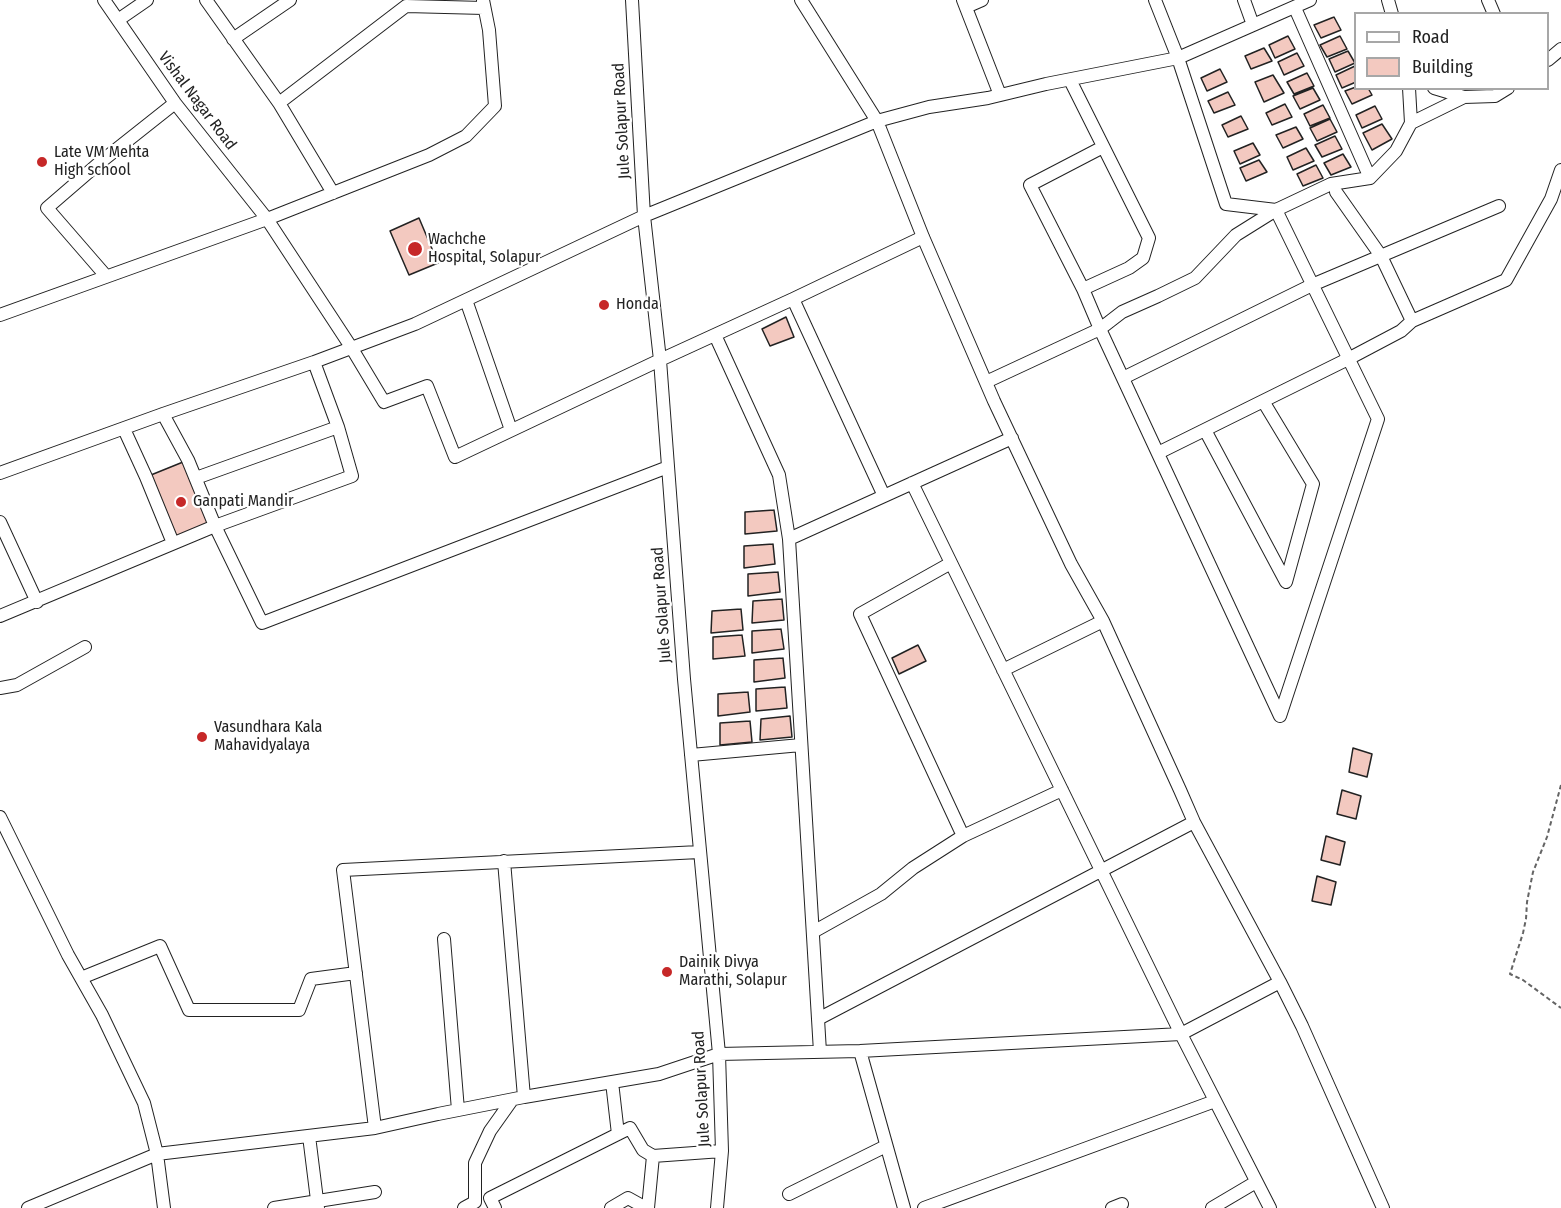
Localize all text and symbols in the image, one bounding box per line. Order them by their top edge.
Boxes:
legend [1354,12,1549,90]
text: Road [1412,26,1449,48]
street label: Vishal Nagar Road [154,48,240,154]
text: Building [1412,56,1473,78]
street label: Jule Solapur Road [609,62,635,180]
place label: Late VM Mehta High school [54,143,149,181]
marker: Late VM Mehta High school [35,155,49,169]
place label: Wachche Hospital, Solapur [428,230,540,268]
marker: Wachche Hospital, Solapur [406,240,424,258]
place label: Honda [616,295,659,315]
marker: Honda [597,298,611,312]
place label: Ganpati Mandir [193,492,294,512]
marker: Ganpati Mandir [174,495,188,509]
street label: Jule Solapur Road [648,546,676,664]
place label: Vasundhara Kala Mahavidyalaya [214,718,322,756]
marker: Vasundhara Kala Mahavidyalaya [195,730,209,744]
place label: Dainik Divya Marathi, Solapur [679,953,787,991]
marker: Dainik Divya Marathi, Solapur [660,965,674,979]
street label: Jule Solapur Road [689,1030,715,1148]

